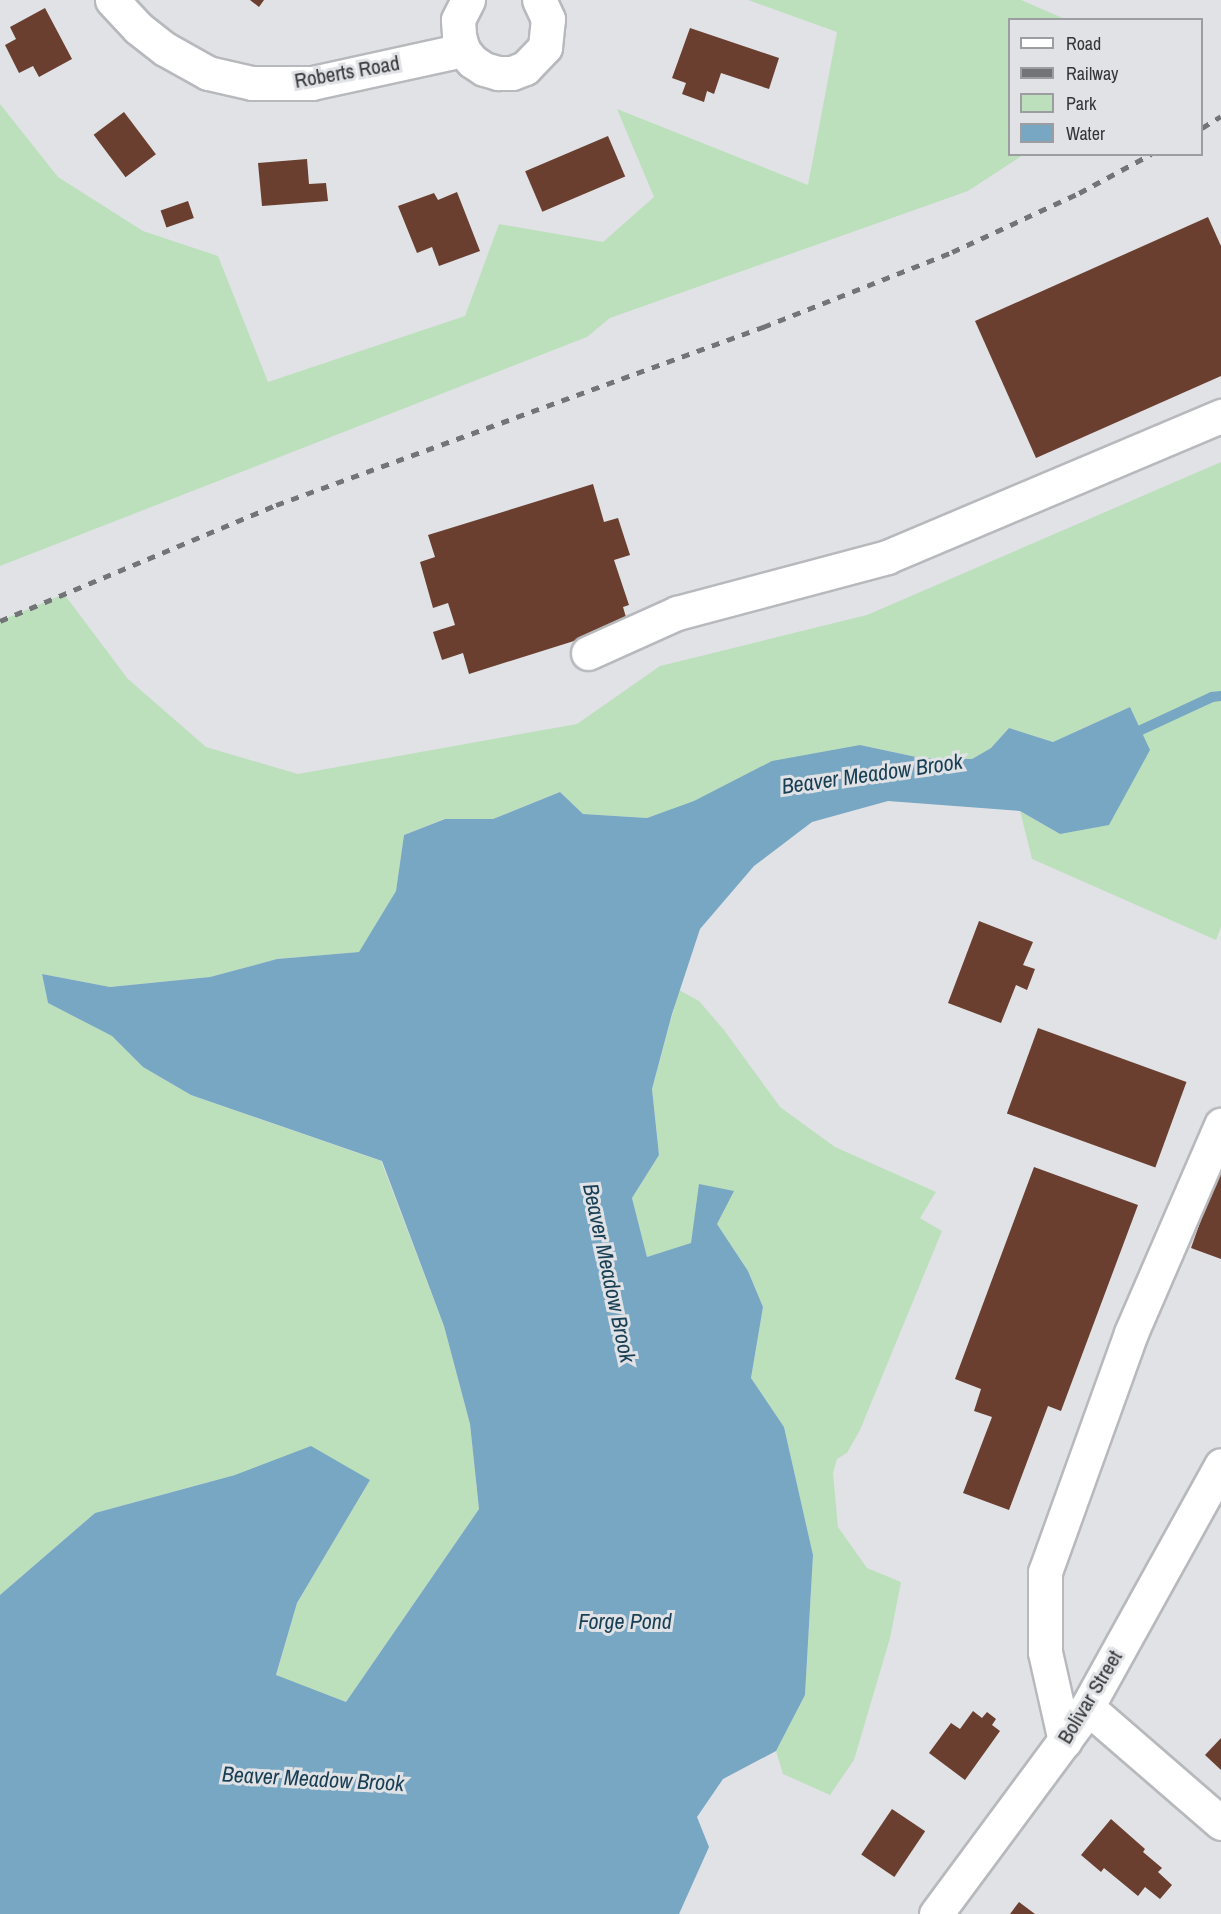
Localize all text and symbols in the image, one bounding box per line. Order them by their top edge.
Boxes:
legend [1008,18,1203,156]
text: Road [1066,31,1101,56]
street label: Roberts Road [292,50,402,94]
text: Railway [1066,61,1119,86]
text: Park [1066,91,1096,116]
text: Water [1066,121,1105,146]
water label: Beaver Meadow Brook [780,748,964,800]
water label: Beaver Meadow Brook [577,1181,641,1365]
water label: Forge Pond [578,1609,672,1635]
street label: Bolivar Street [1052,1646,1128,1748]
water label: Beaver Meadow Brook [221,1761,405,1797]

